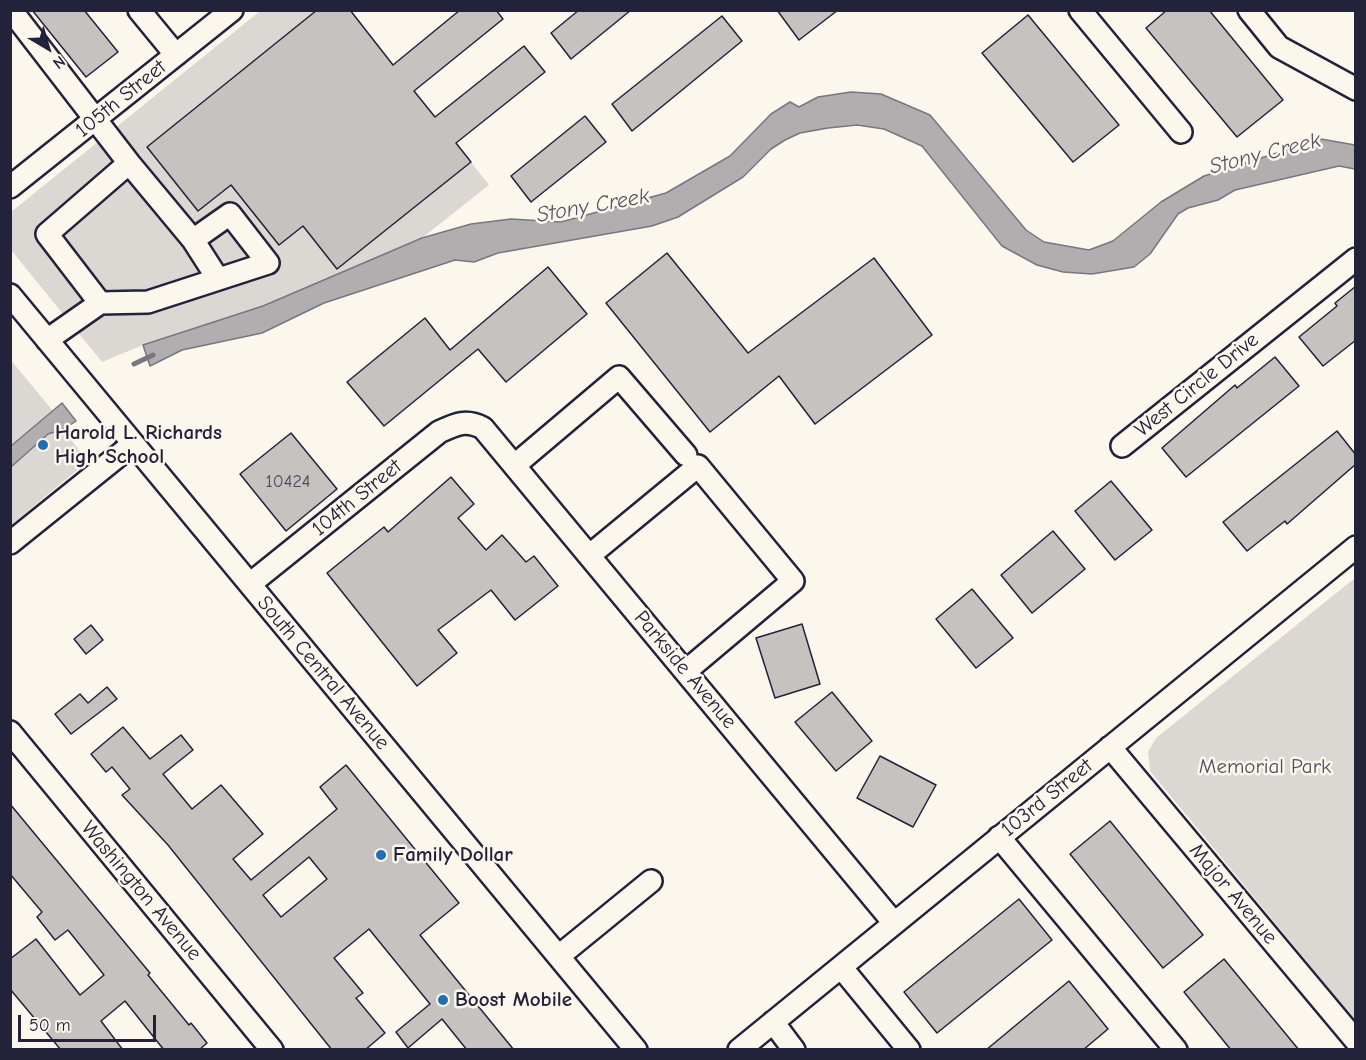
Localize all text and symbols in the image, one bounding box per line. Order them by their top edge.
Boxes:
north arrow [18,18,78,78]
text: N [49,52,69,72]
street label: 105th Street [71,55,171,143]
water label: Stony Creek [1206,127,1324,181]
water label: Stony Creek [535,183,651,229]
street label: West Circle Drive [1130,327,1264,443]
place label: Harold L. Richards High School [55,420,222,470]
marker: Harold L. Richards High School [36,438,50,452]
street label: 104th Street [307,454,407,542]
house number: 10424 [266,471,310,493]
street label: South Central Avenue [251,591,395,755]
street label: Parkside Avenue [628,606,742,734]
street label: 103rd Street [996,754,1098,842]
park label: Memorial Park [1199,754,1331,780]
street label: Washington Avenue [75,816,207,966]
street label: Major Avenue [1184,838,1282,950]
place label: Family Dollar [393,842,513,868]
marker: Family Dollar [374,848,388,862]
place label: Boost Mobile [455,987,572,1013]
marker: Boost Mobile [436,993,450,1007]
scale bar [21,1003,159,1041]
text: 50 m [29,1015,71,1036]

